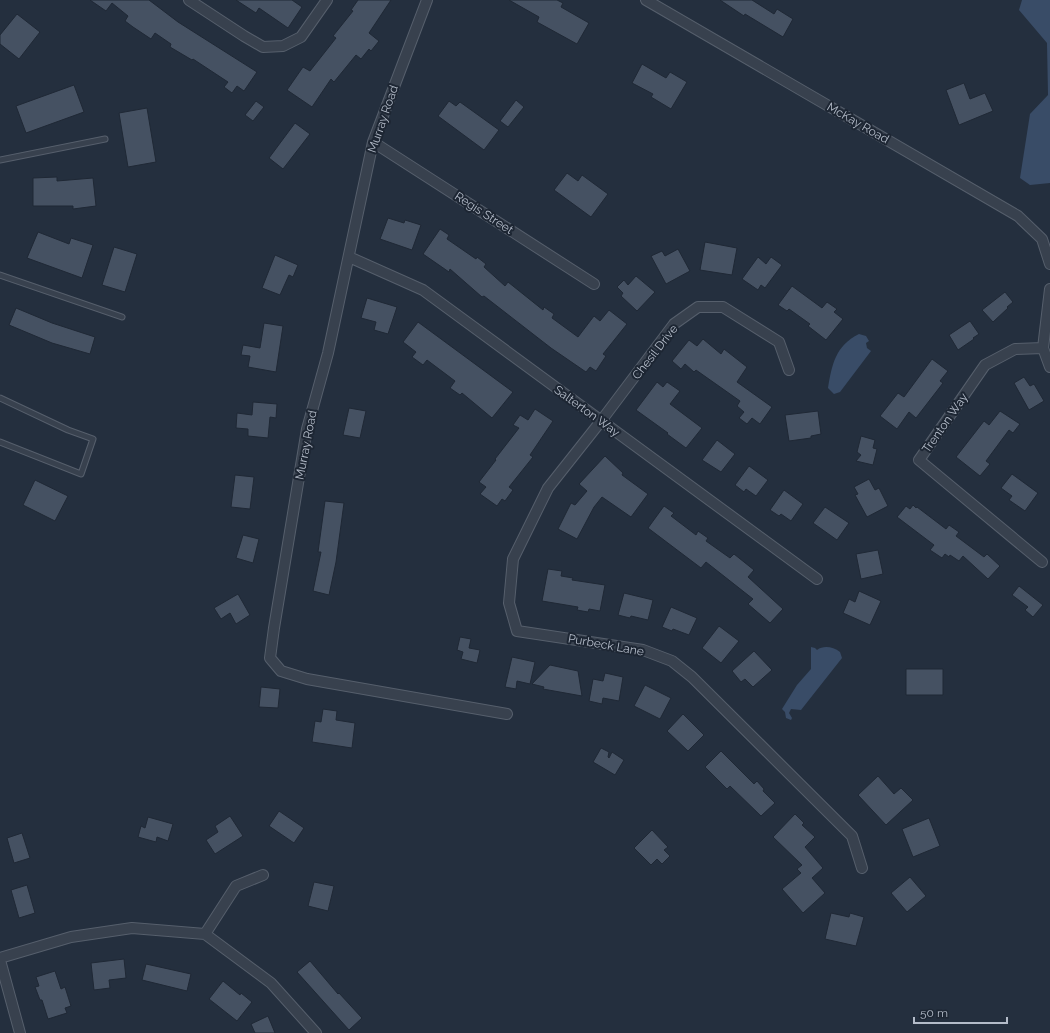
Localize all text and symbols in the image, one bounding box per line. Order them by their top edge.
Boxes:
street label: Murray Road [365,83,401,155]
street label: McKay Road [825,100,891,146]
street label: Regis Street [452,189,516,237]
street label: Chesil Drive [629,322,681,382]
street label: Salterton Way [551,382,623,440]
street label: Trenton Way [919,390,971,456]
street label: Murray Road [292,409,320,481]
street label: Purbeck Lane [567,631,645,659]
scale bar [914,999,1007,1025]
text: 50 m [920,1006,948,1020]

